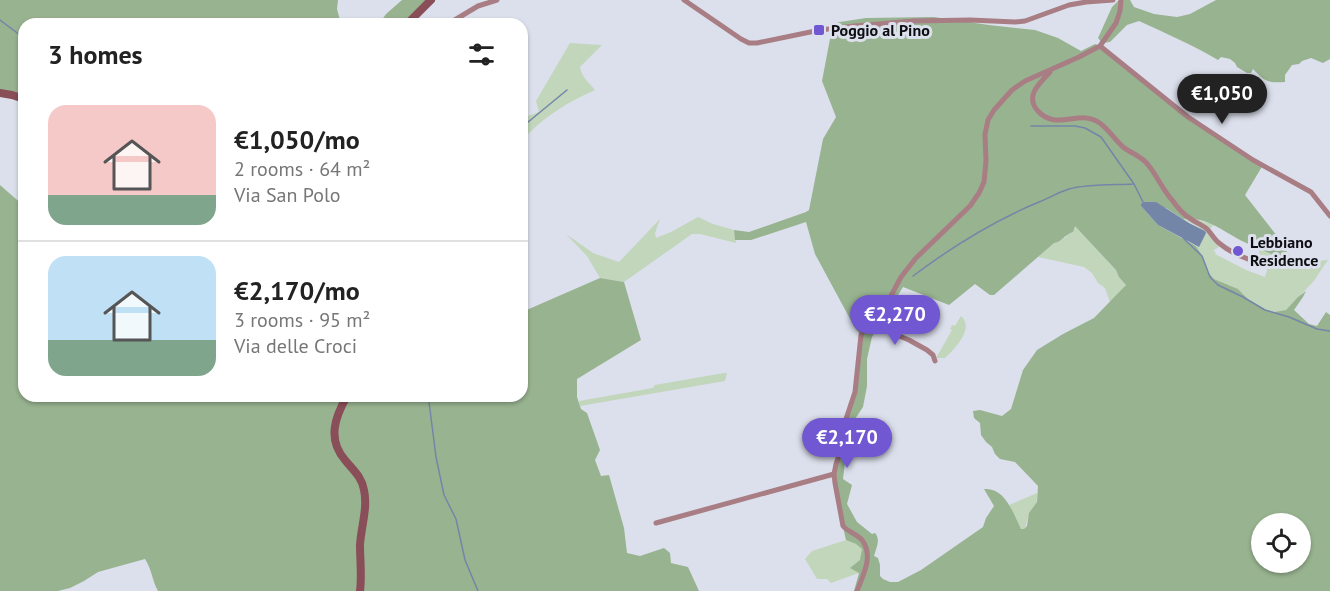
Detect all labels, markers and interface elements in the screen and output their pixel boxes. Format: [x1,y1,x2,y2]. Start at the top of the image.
place label: Poggio al Pino [831,20,930,40]
marker: Poggio al Pino [812,23,826,37]
text: 3 homes [48,38,143,71]
icon: filters [465,38,498,71]
pin: €1,050 [1173,74,1271,125]
text: €1,050 [1191,80,1253,106]
text: €1,050/mo [234,123,360,156]
icon: home [96,129,168,201]
text: 2 rooms · 64 m² [234,156,370,182]
text: Via San Polo [234,182,341,208]
place label: Lebbiano Residence [1250,232,1318,270]
marker: Lebbiano Residence [1231,244,1245,258]
text: €2,170/mo [234,274,360,307]
icon: home [96,280,168,352]
pin: €2,270 [846,295,944,346]
text: €2,270 [864,301,926,327]
text: 3 rooms · 95 m² [234,307,370,333]
text: Via delle Croci [234,333,357,359]
pin: €2,170 [798,418,896,469]
text: €2,170 [816,424,878,450]
map controls [1251,513,1311,573]
button: locate [1251,513,1311,573]

